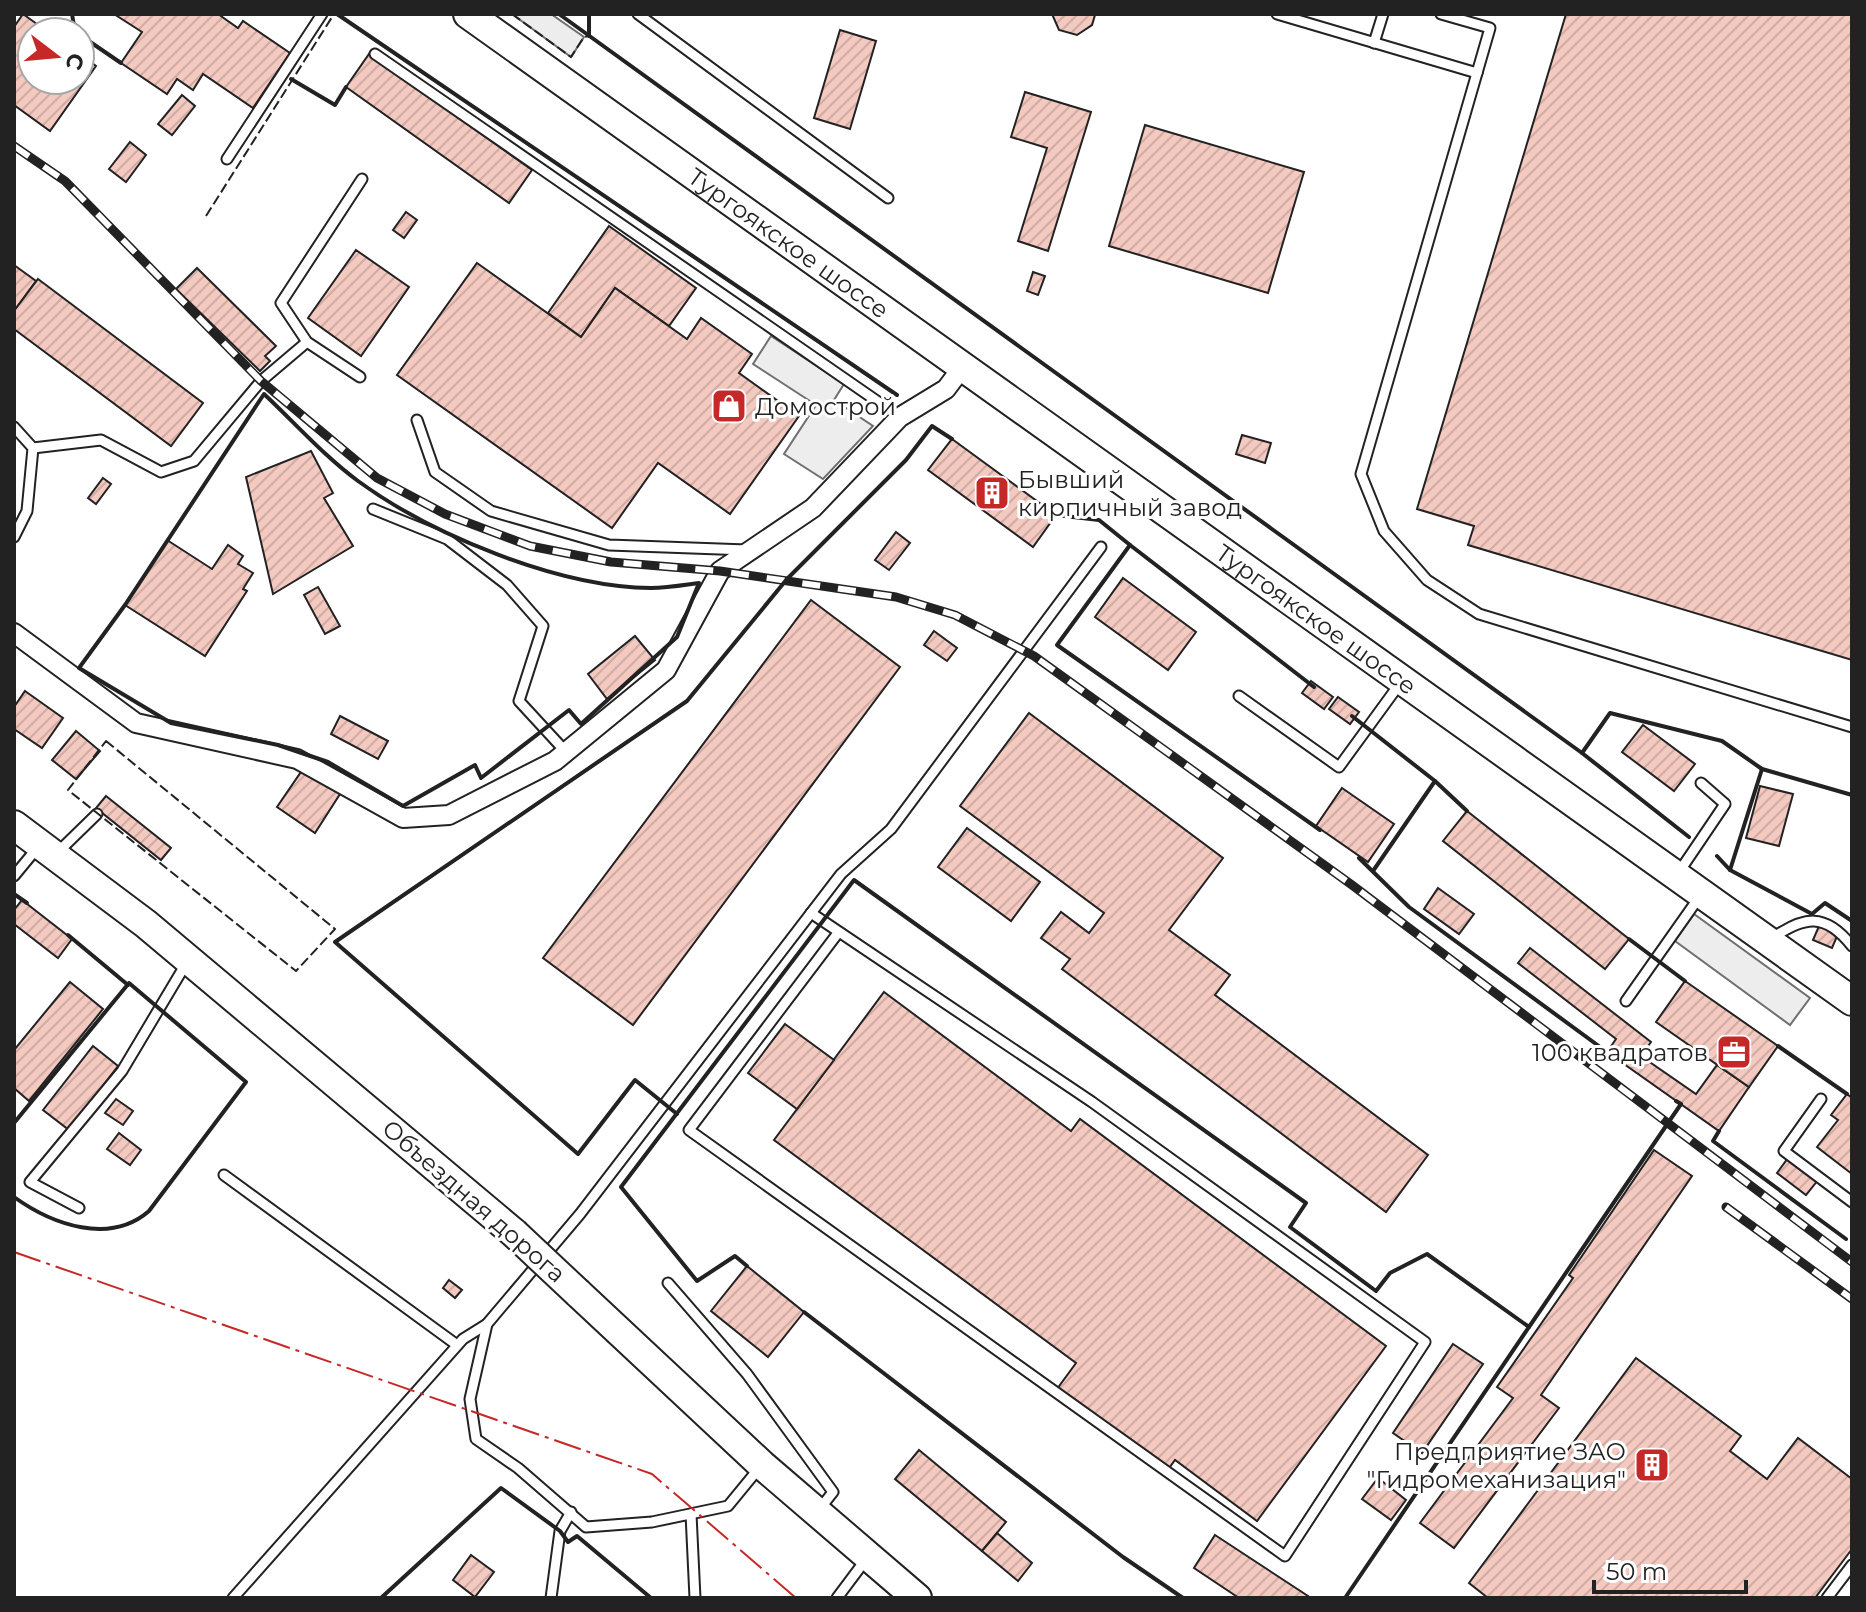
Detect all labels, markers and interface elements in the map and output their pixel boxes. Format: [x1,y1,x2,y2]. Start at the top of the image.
north arrow [16,16,96,96]
text: С [60,50,90,73]
street label: Тургоякское шоссе [683,161,895,324]
shop icon: Домострой [710,387,748,425]
place label: Домострой [755,392,896,421]
place label: Бывший кирпичный завод [1018,465,1242,522]
building icon: Бывший кирпичный завод [973,474,1011,512]
street label: Тургоякское шоссе [1210,538,1422,700]
office icon: 100 квадратов [1715,1033,1753,1071]
place label: 100 квадратов [1532,1038,1708,1067]
street label: Объездная дорога [377,1114,571,1288]
place label: Предприятие ЗАО "Гидромеханизация" [1367,1437,1626,1494]
building icon: Предприятие ЗАО "Гидромеханизация" [1633,1446,1671,1484]
scale bar [1594,1544,1746,1594]
text: 50 m [1606,1557,1667,1586]

